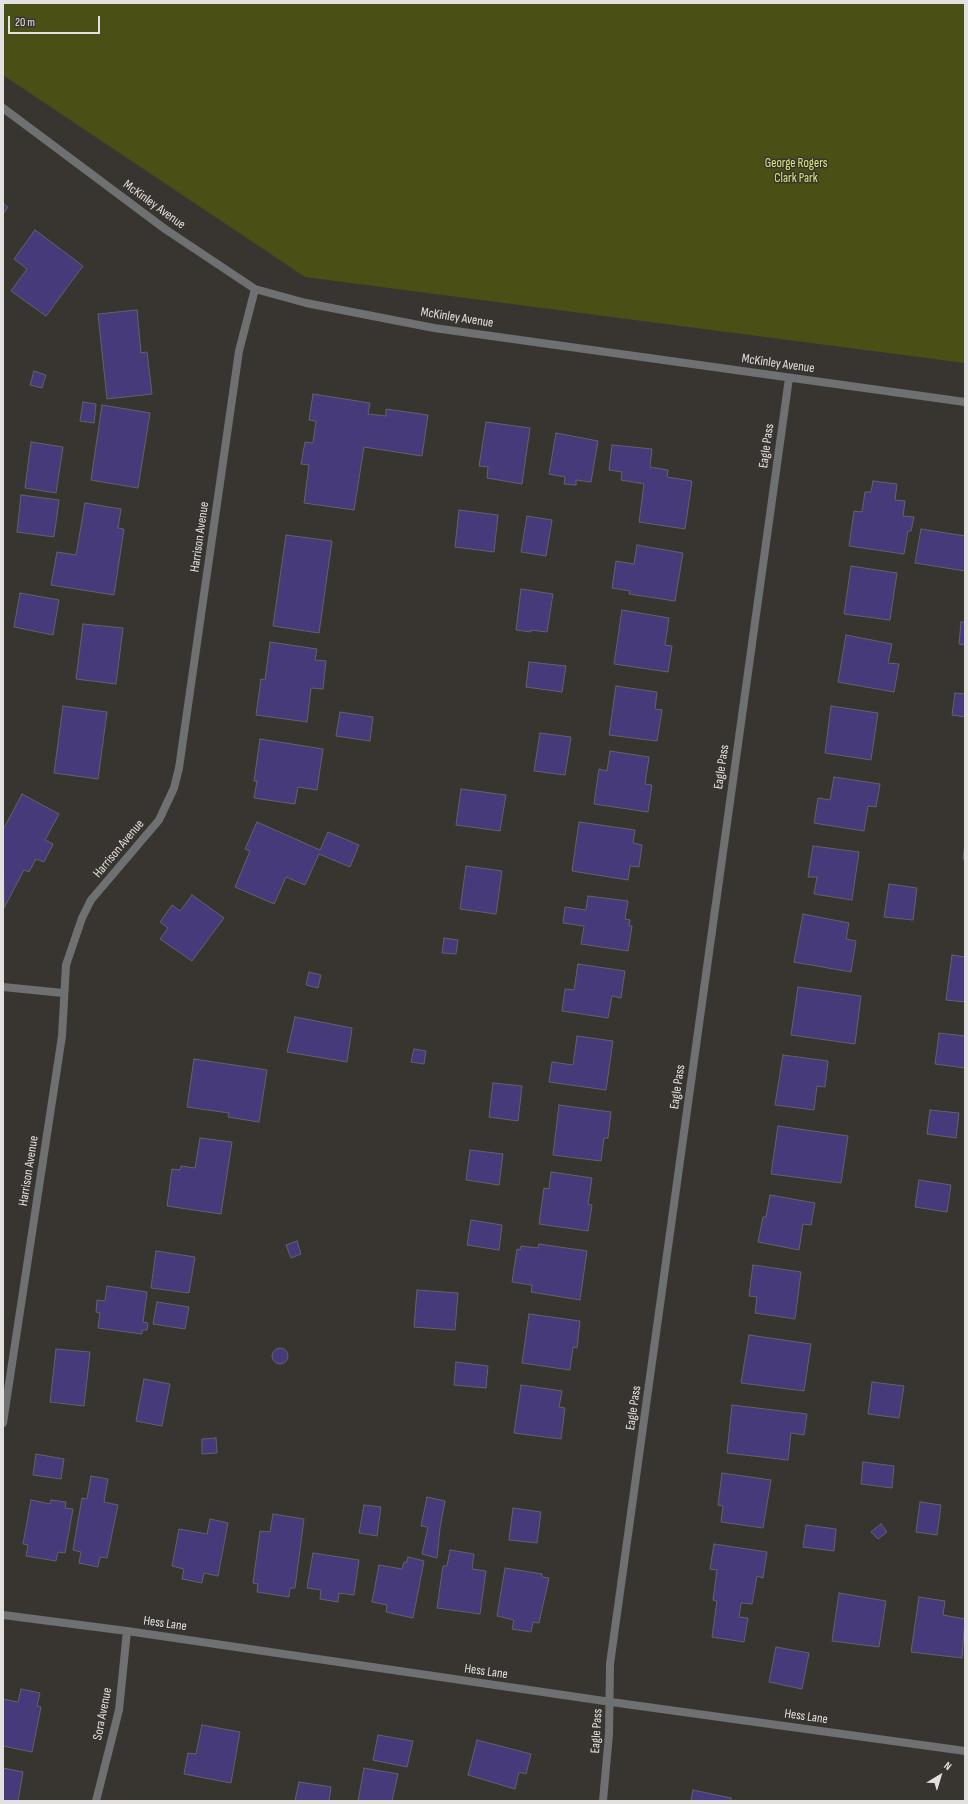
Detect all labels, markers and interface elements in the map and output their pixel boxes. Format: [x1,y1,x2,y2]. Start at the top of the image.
scale bar [10,8,102,34]
text: 20 m [15,15,35,30]
park label: George Rogers Clark Park [765,156,827,187]
street label: McKinley Avenue [120,177,188,233]
street label: McKinley Avenue [420,305,494,331]
street label: McKinley Avenue [741,351,815,377]
street label: Eagle Pass [756,423,778,469]
street label: Harrison Avenue [187,501,213,573]
street label: Eagle Pass [711,744,733,790]
street label: Harrison Avenue [90,817,148,881]
street label: Eagle Pass [667,1064,689,1110]
street label: Harrison Avenue [16,1135,42,1207]
street label: Eagle Pass [623,1385,645,1431]
street label: Hess Lane [142,1613,188,1635]
street label: Hess Lane [463,1661,509,1683]
street label: Sora Avenue [90,1686,116,1742]
street label: Hess Lane [783,1706,829,1728]
street label: Eagle Pass [588,1708,606,1754]
north arrow [920,1756,960,1796]
text: N [941,1759,954,1773]

